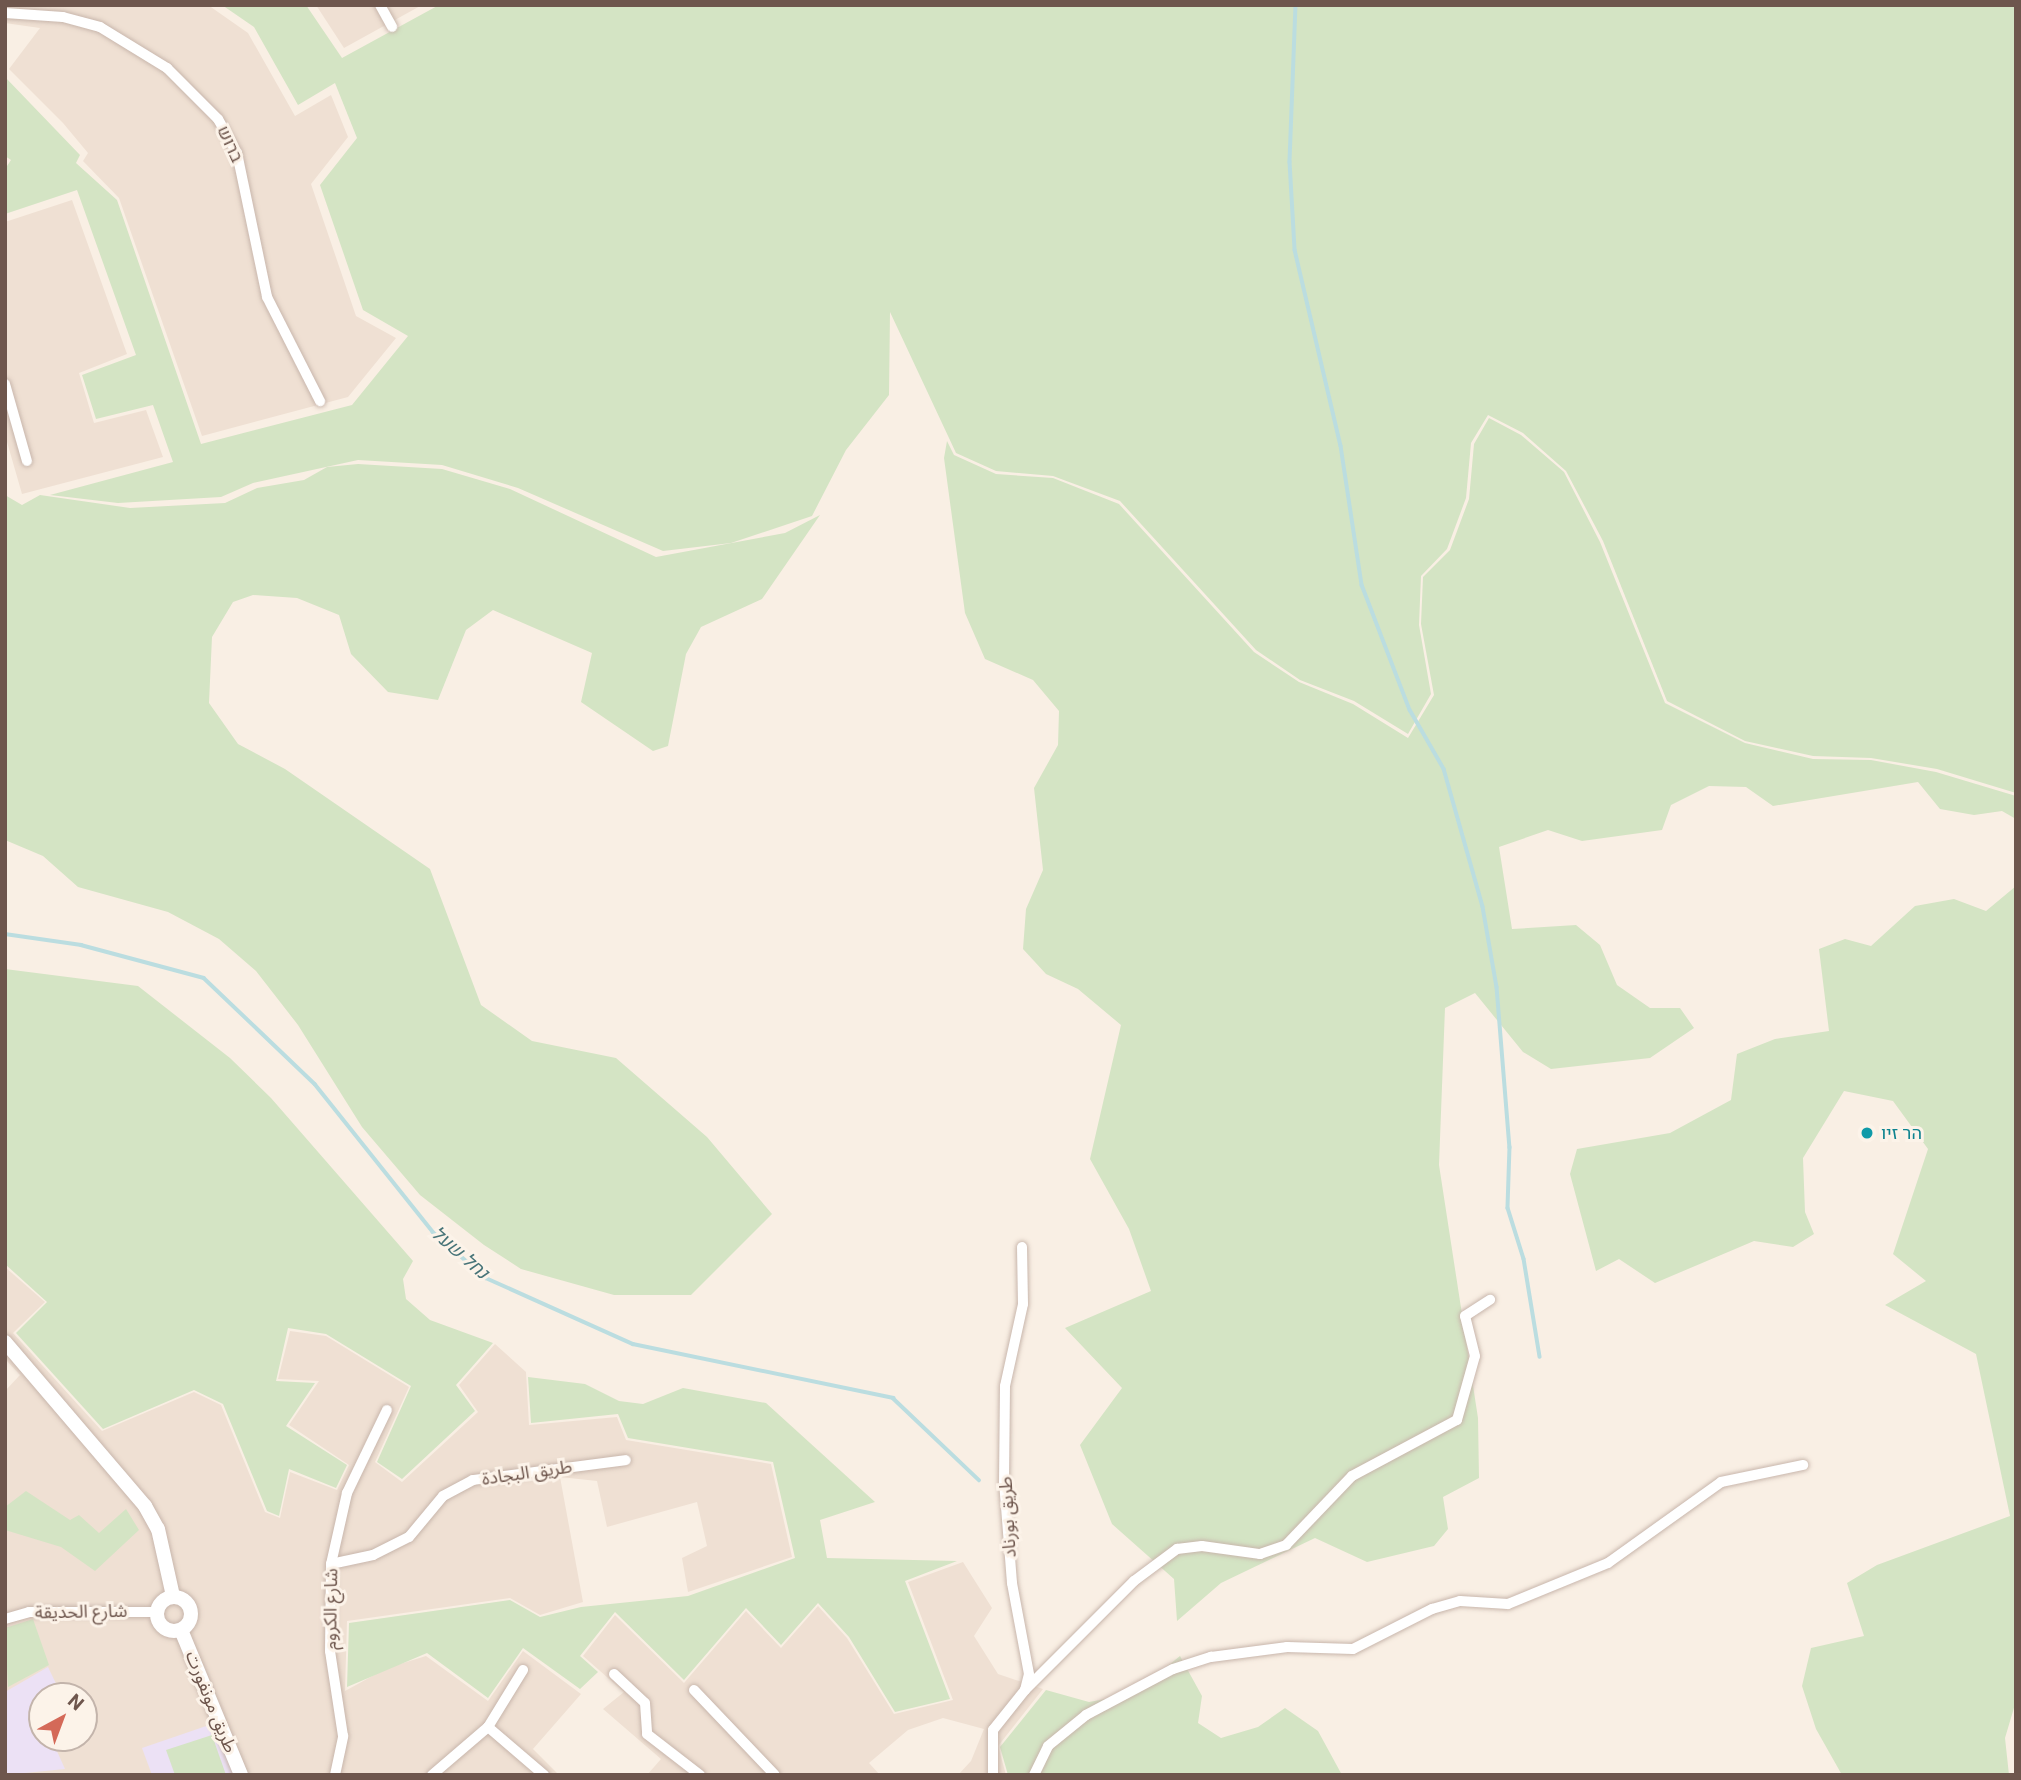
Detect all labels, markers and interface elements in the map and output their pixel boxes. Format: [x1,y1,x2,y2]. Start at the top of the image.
street label: ברוש [212,122,248,166]
place label: הר זיו [1881,1122,1922,1144]
marker: הר זיו [1859,1125,1875,1141]
water label: נחל שעל [427,1222,493,1284]
street label: طريق البجادة [480,1456,574,1490]
street label: طريق بورناد [995,1476,1021,1558]
street label: شارع الكروم [319,1568,343,1650]
street label: شارع الحديقة [35,1600,127,1624]
street label: طريق مونفورت [181,1648,241,1756]
north arrow [28,1682,98,1752]
text: N [63,1689,88,1715]

